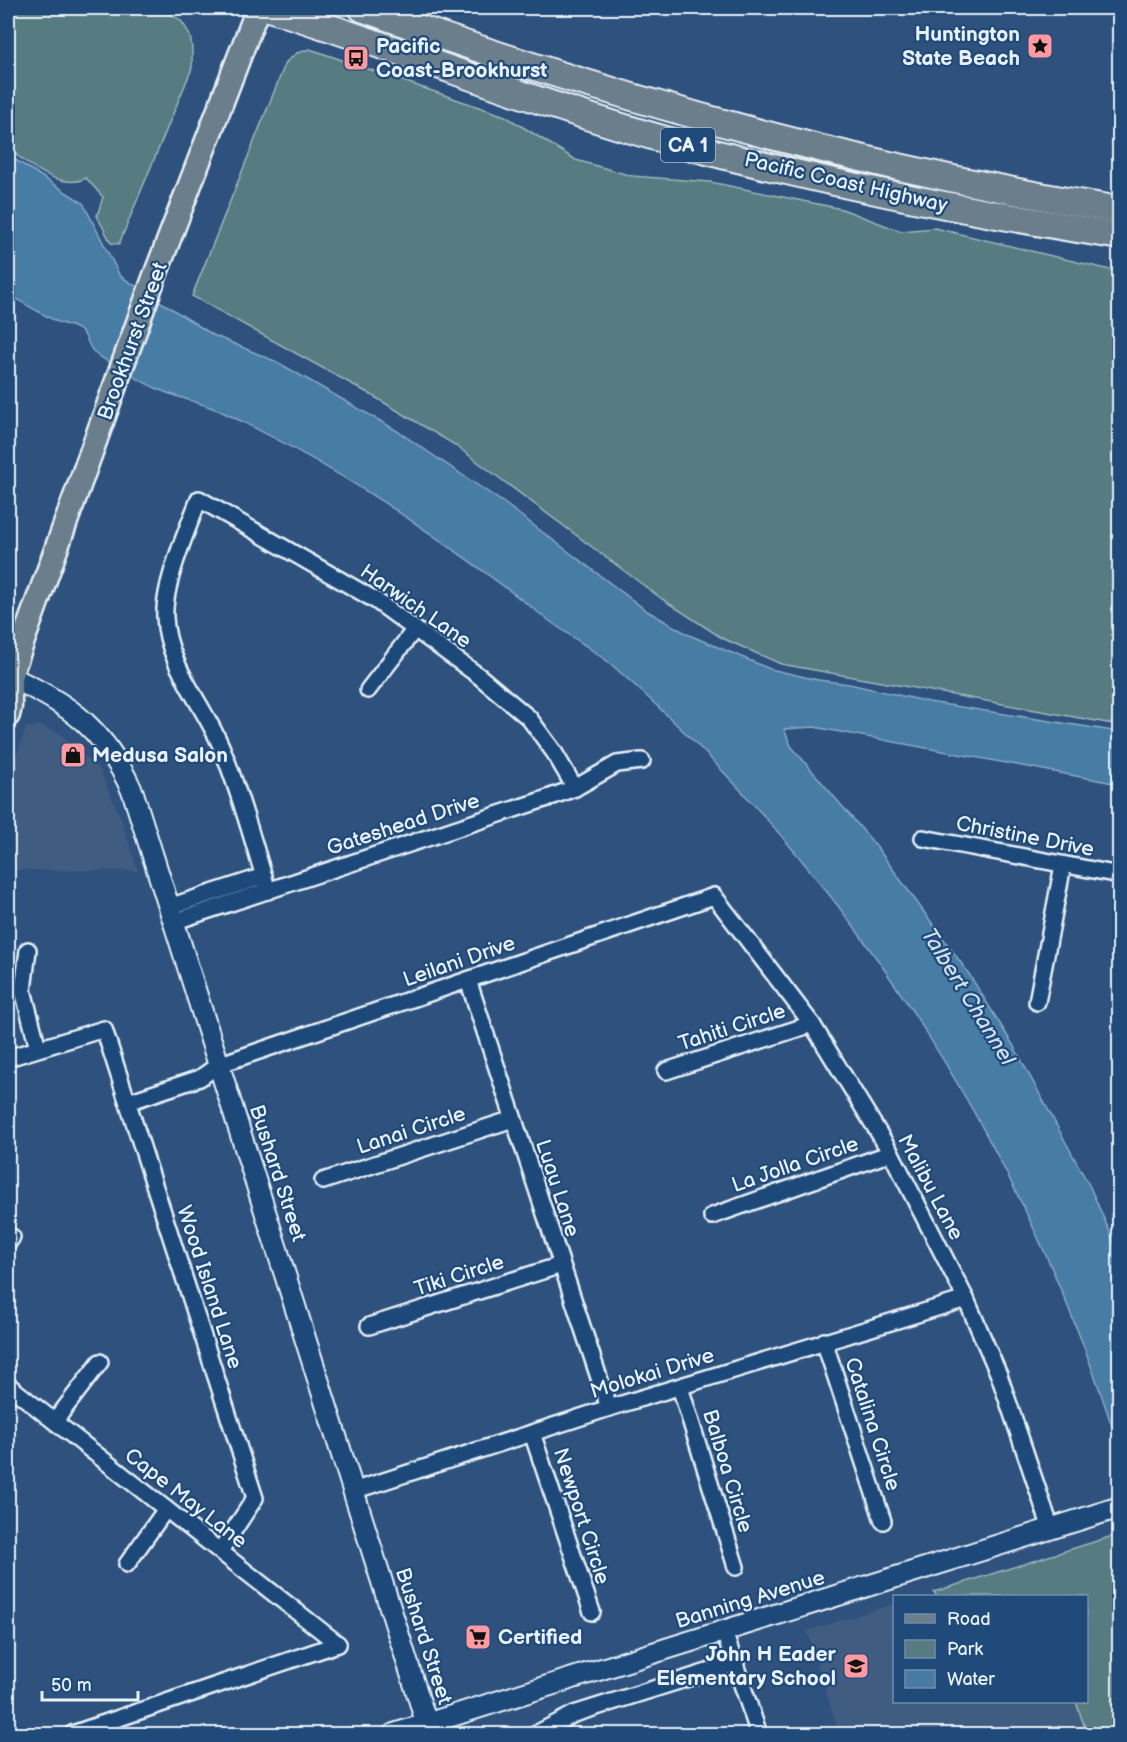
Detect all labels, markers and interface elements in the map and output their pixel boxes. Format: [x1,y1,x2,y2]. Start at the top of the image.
place label: Huntington State Beach [902,22,1020,71]
place icon: Huntington State Beach [1025,31,1055,61]
place label: Pacific Coast-Brookhurst [376,34,547,83]
bus stop icon: Pacific Coast-Brookhurst [341,43,371,73]
road number: CA 1 [661,128,715,162]
street label: Pacific Coast Highway [742,147,950,218]
street label: Brookhurst Street [92,258,173,424]
street label: Harwich Lane [355,559,476,654]
shop icon: Medusa Salon [58,740,88,770]
place label: Medusa Salon [92,743,228,768]
street label: Gateshead Drive [324,788,483,861]
street label: Christine Drive [954,811,1096,862]
water label: Talbert Channel [915,923,1021,1071]
street label: Leilani Drive [400,931,519,992]
street label: Tahiti Circle [675,998,789,1057]
street label: Lanai Circle [354,1101,469,1160]
street label: Bushard Street [244,1102,312,1245]
street label: Malibu Lane [892,1130,969,1244]
street label: La Jolla Circle [729,1131,862,1198]
street label: Luau Lane [530,1136,585,1240]
street label: Wood Island Lane [171,1202,248,1372]
street label: Tiki Circle [411,1249,507,1302]
street label: Molokai Drive [587,1343,717,1404]
street label: Catalina Circle [839,1354,906,1494]
street label: Balboa Circle [697,1407,758,1536]
street label: Cape May Lane [119,1443,252,1554]
street label: Newport Circle [548,1445,615,1587]
street label: Bushard Street [390,1565,458,1708]
street label: Banning Avenue [672,1565,828,1634]
legend [893,1595,1088,1703]
text: Road [947,1609,991,1630]
supermarket icon: Certified [463,1622,493,1652]
place label: Certified [498,1625,582,1650]
text: Park [947,1639,983,1660]
place label: John H Eader Elementary School [656,1642,837,1691]
school or university icon: John H Eader Elementary School [841,1651,871,1681]
scale bar [42,1664,138,1702]
text: Water [947,1669,995,1690]
text: 50 m [51,1675,92,1696]

